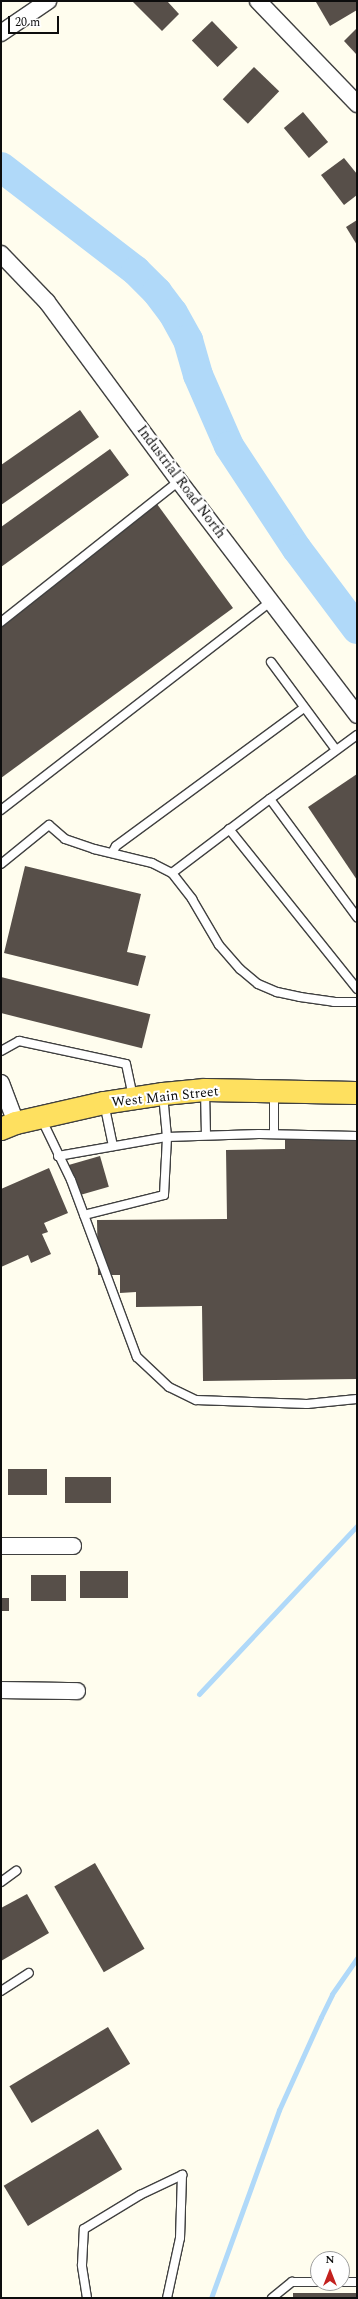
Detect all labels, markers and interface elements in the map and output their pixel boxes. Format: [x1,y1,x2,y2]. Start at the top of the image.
scale bar [10,8,61,34]
text: 20 m [15,13,40,32]
street label: Industrial Road North [133,422,229,542]
street label: West Main Street [111,1083,219,1111]
north arrow [310,2251,350,2291]
text: N [326,2251,334,2268]

